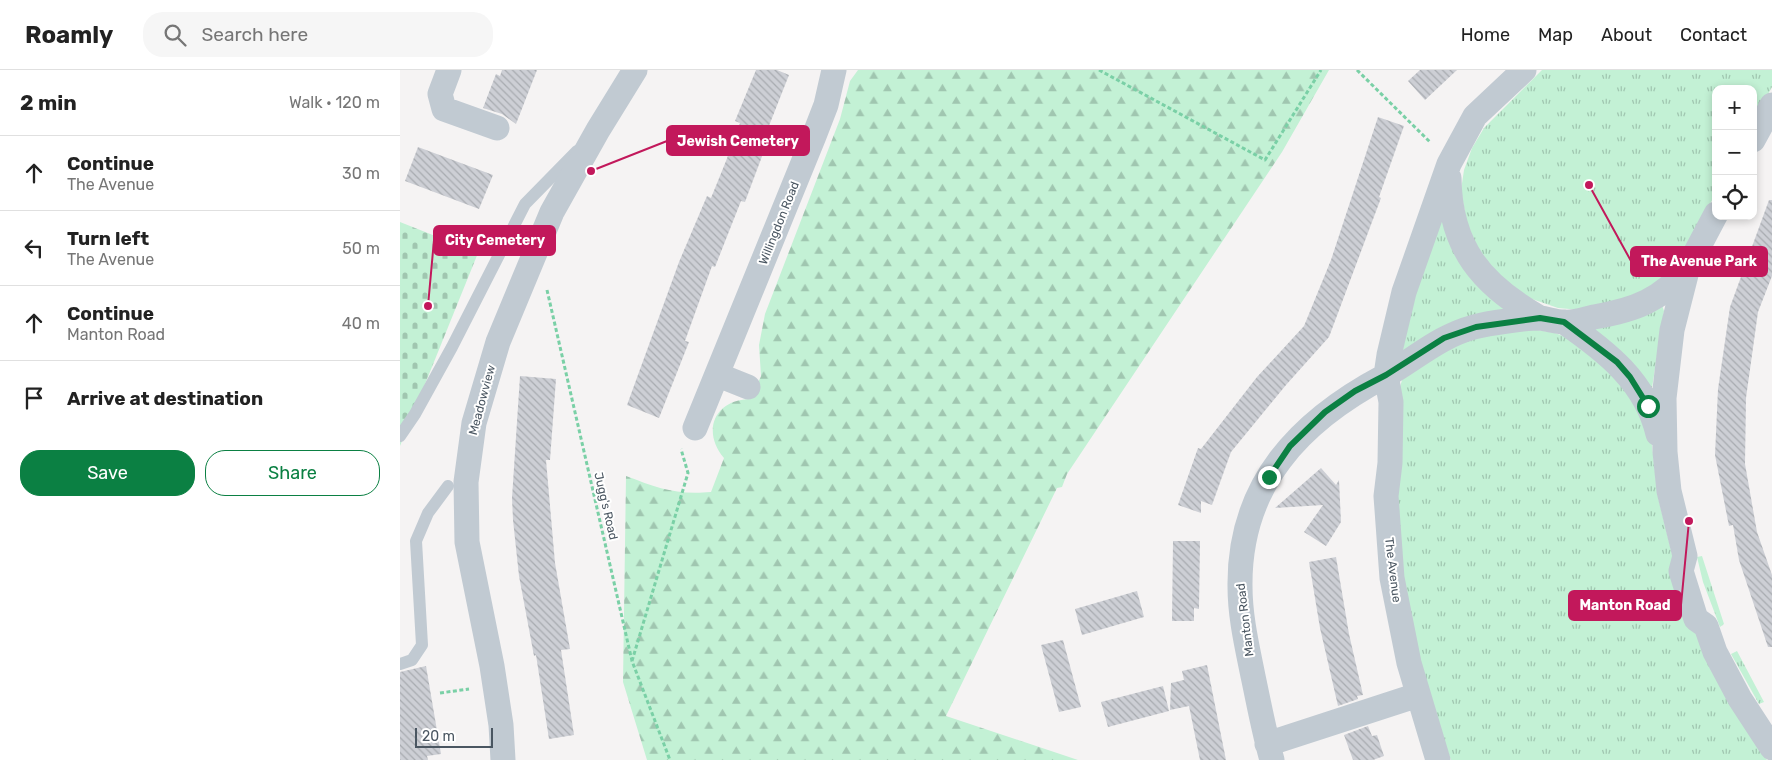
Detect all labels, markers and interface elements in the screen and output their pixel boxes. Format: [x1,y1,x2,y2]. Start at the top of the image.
search box [143,12,493,57]
text: Roamly [25,21,113,49]
icon: search [161,21,189,49]
text: Search here [201,23,308,46]
text: Home [1461,24,1510,46]
text: Map [1538,24,1573,46]
text: About [1601,24,1652,46]
text: Contact [1680,24,1747,46]
map controls [1712,85,1757,220]
button: + [1712,85,1757,130]
text: 2 min [20,90,77,115]
text: Walk · 120 m [289,93,380,112]
callout: Jewish Cemetery [667,126,809,155]
button: − [1712,130,1757,175]
text: Jewish Cemetery [677,133,800,150]
text: Continue [67,152,154,175]
icon: ahead [20,159,48,187]
text: 30 m [342,164,380,183]
text: The Avenue [67,175,154,194]
button: locate [1712,175,1757,220]
street label: Willingdon Road [756,179,802,267]
callout: City Cemetery [434,226,555,255]
text: Turn left [67,227,149,250]
text: City Cemetery [445,232,546,249]
icon: left [20,234,48,262]
text: 50 m [342,239,380,258]
callout: The Avenue Park [1631,247,1767,276]
text: The Avenue [67,250,154,269]
text: The Avenue Park [1641,253,1758,270]
text: Continue [67,302,154,325]
icon: ahead [20,309,48,337]
text: 40 m [342,314,380,333]
text: Manton Road [67,325,165,344]
street label: Meadowview [466,363,498,437]
icon: arrive [20,384,48,412]
text: Arrive at destination [67,387,263,410]
route start [1637,395,1660,418]
button: Save [20,450,195,496]
button: Share [205,450,380,496]
route end [1258,466,1281,489]
street label: Jugg's Road [591,471,621,541]
street label: The Avenue [1382,537,1404,604]
street label: Manton Road [1234,583,1256,657]
callout: Manton Road [1569,591,1681,620]
text: Manton Road [1579,597,1671,614]
scale bar [415,725,492,748]
text: 20 m [422,728,455,745]

